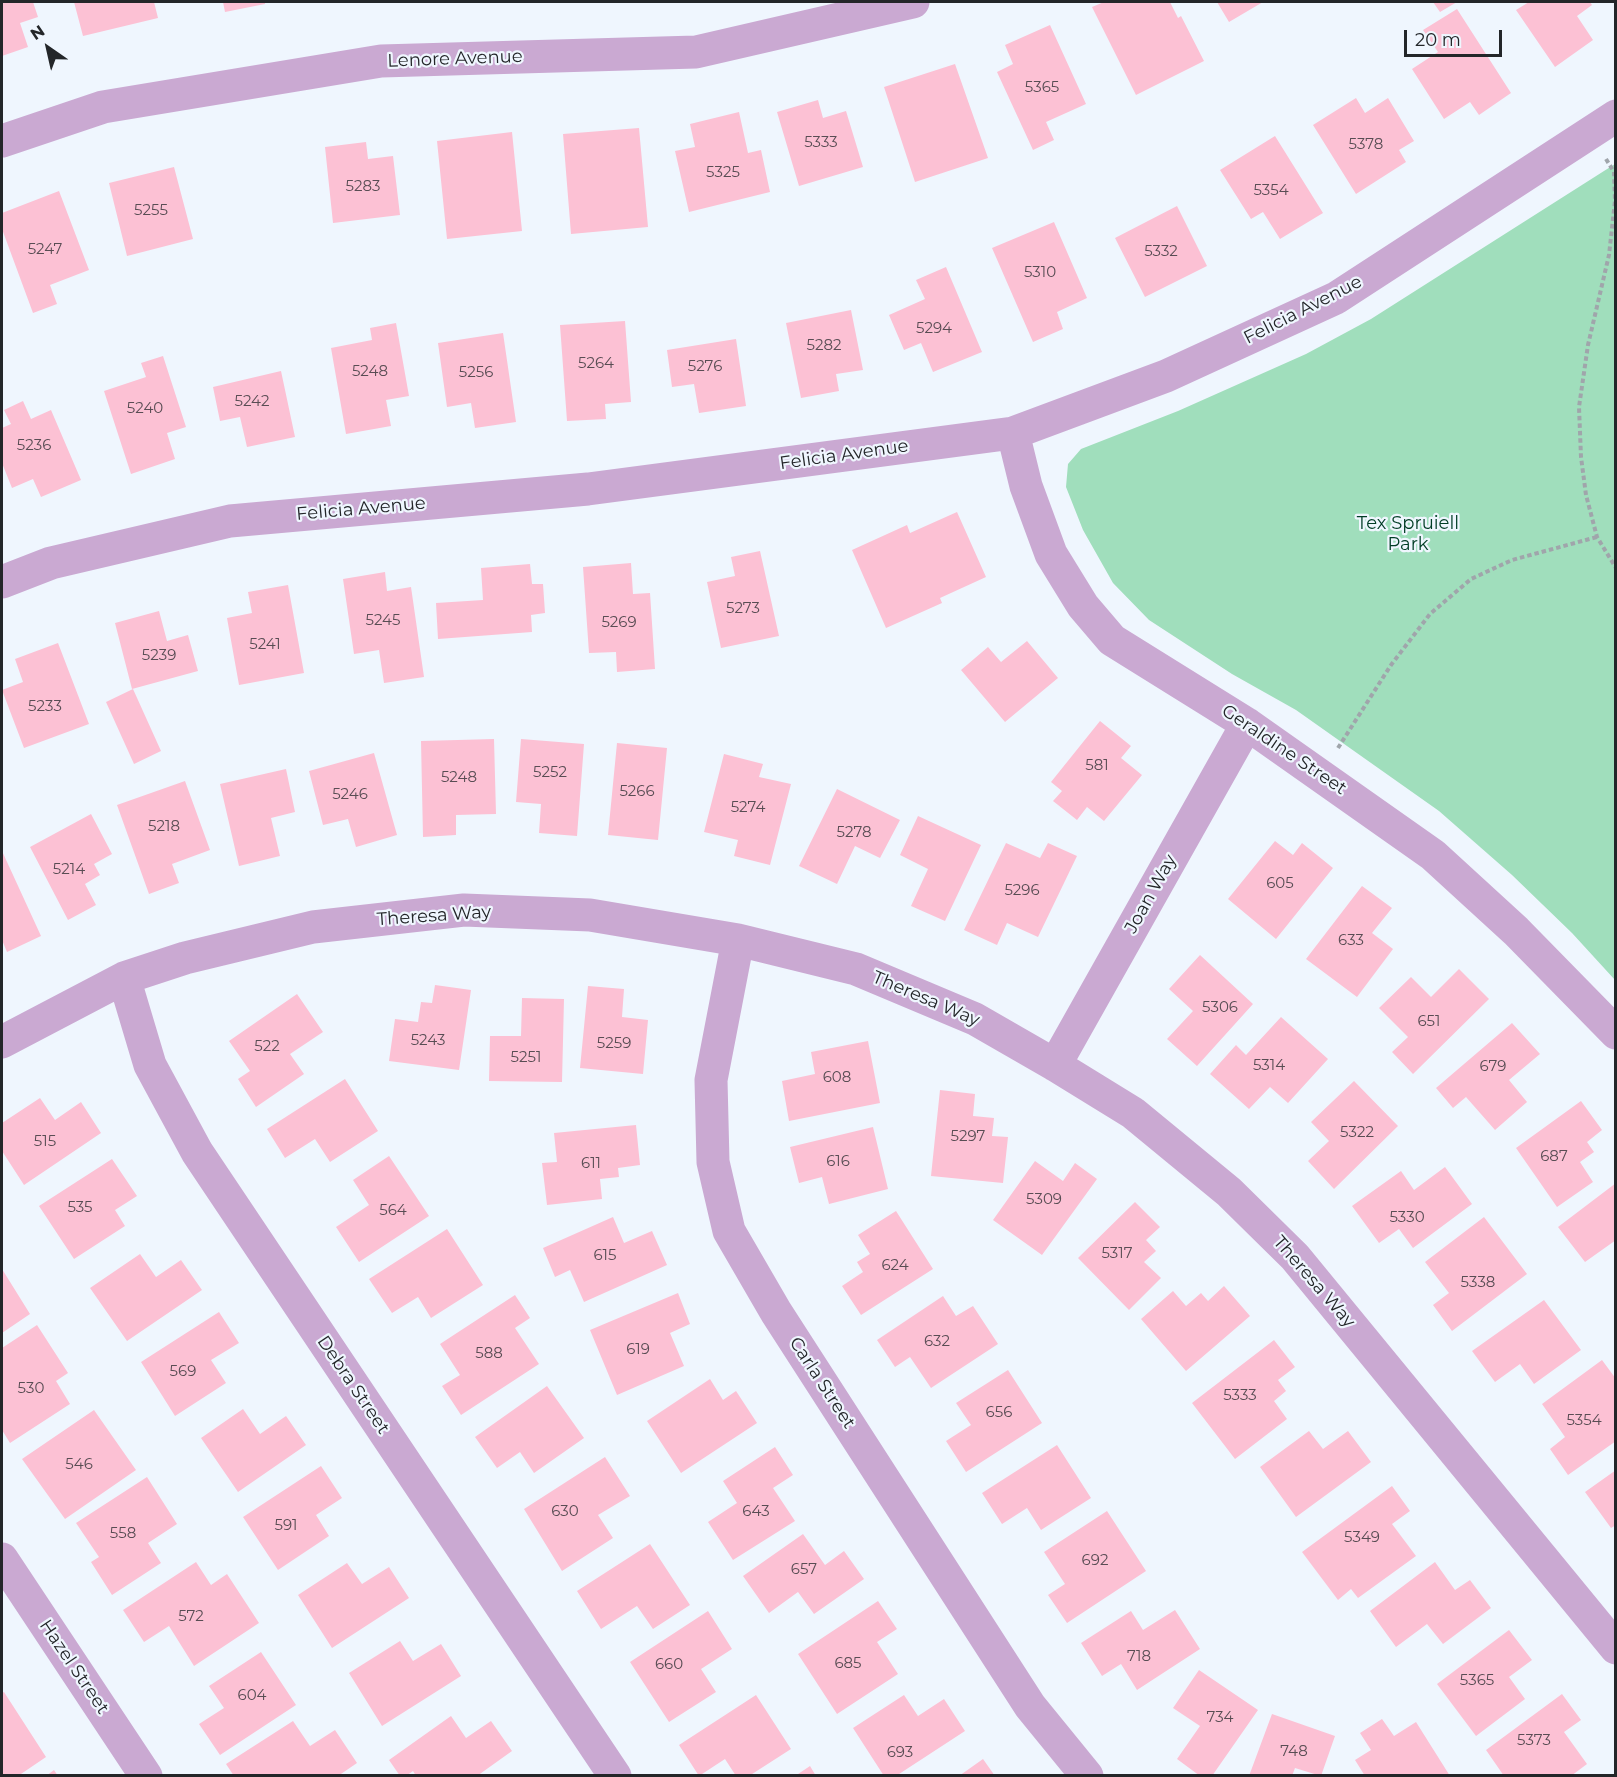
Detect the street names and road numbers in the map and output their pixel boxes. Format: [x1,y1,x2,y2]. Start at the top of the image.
street label: Lenore Avenue [387,46,523,72]
street label: Felicia Avenue [1240,271,1366,349]
street label: Felicia Avenue [778,435,910,475]
street label: Felicia Avenue [295,493,427,525]
street label: Geraldine Street [1217,700,1351,800]
street label: Joan Way [1121,851,1181,937]
street label: Theresa Way [376,901,492,931]
street label: Theresa Way [869,967,983,1031]
street label: Theresa Way [1268,1232,1360,1332]
street label: Debra Street [312,1332,394,1438]
street label: Carla Street [784,1333,860,1433]
street label: Hazel Street [35,1616,113,1718]

